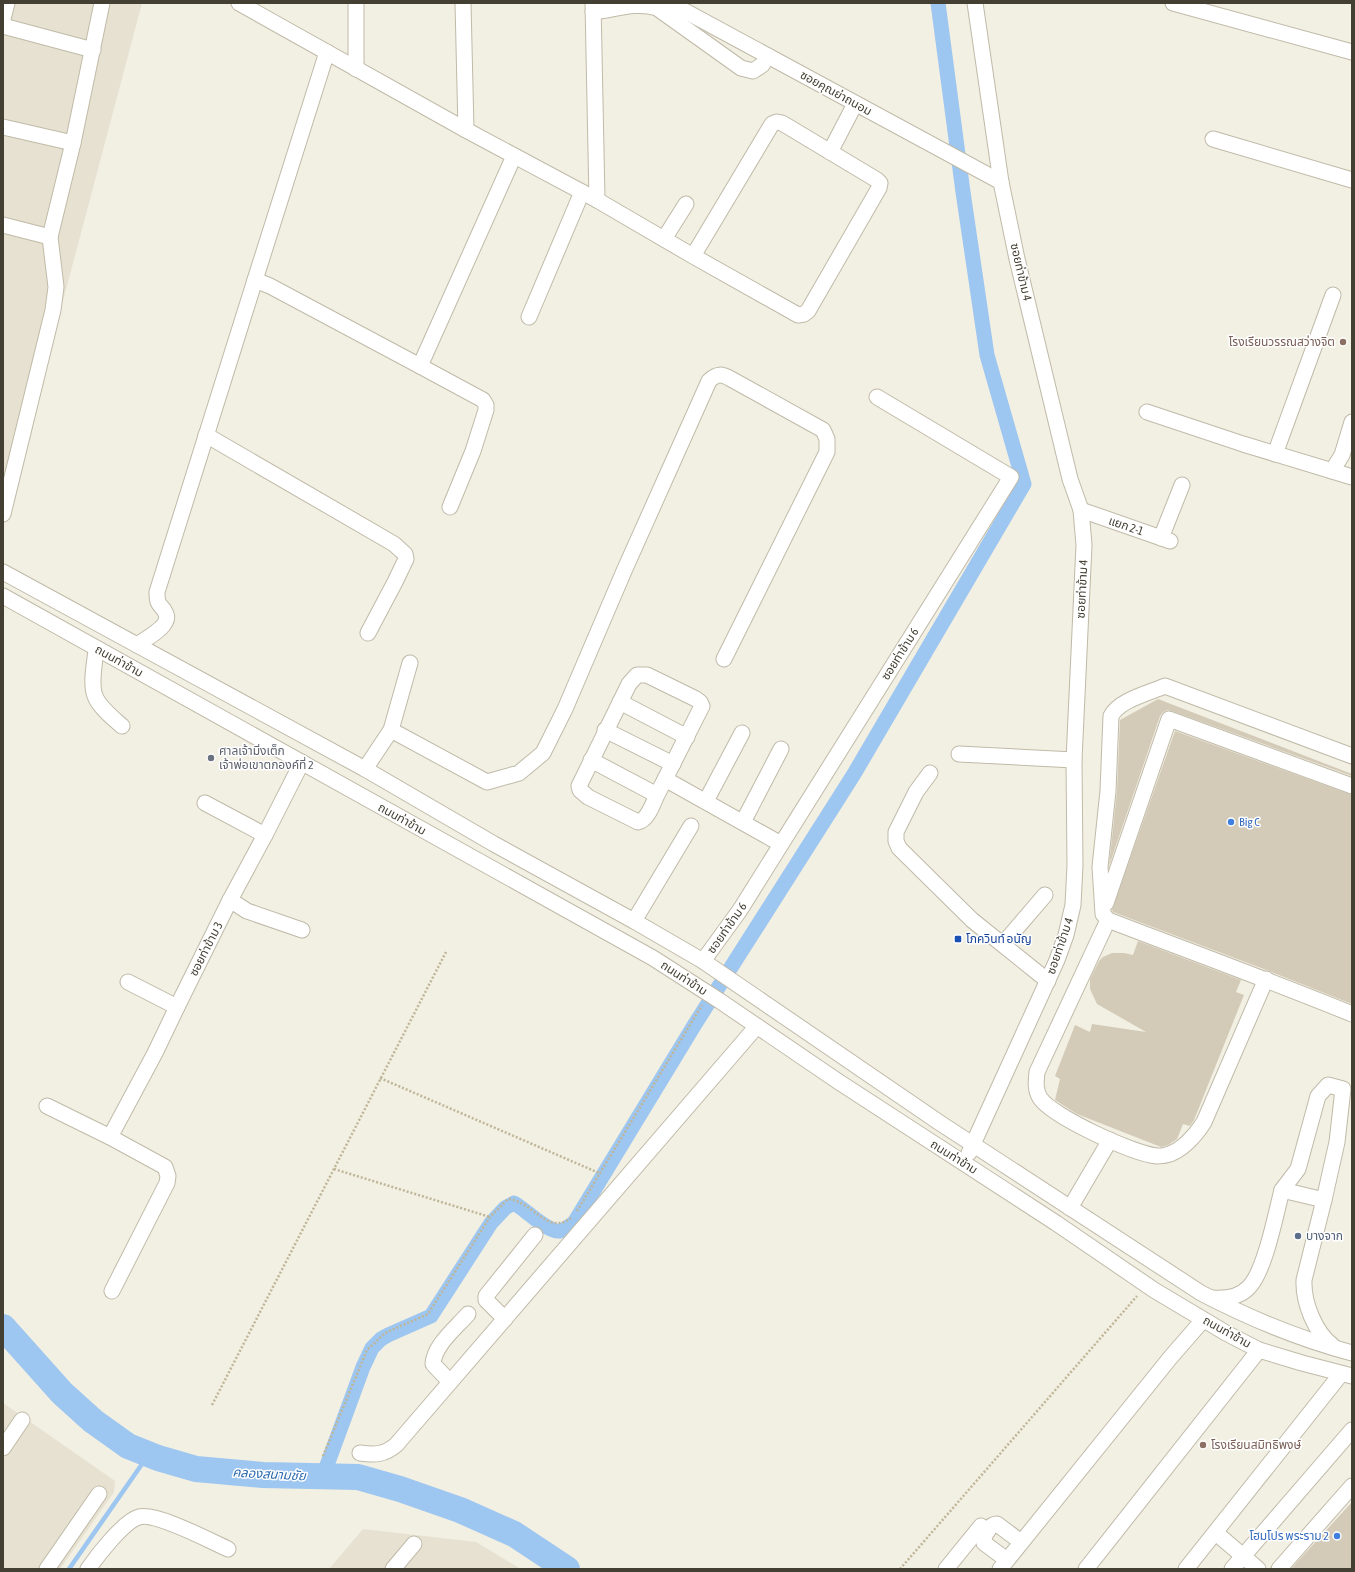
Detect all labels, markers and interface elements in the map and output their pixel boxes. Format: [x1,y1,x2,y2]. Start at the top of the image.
street label: ซอยคุณย่าถนอม [798,68,874,118]
street label: ซอยท่าข้าม 4 [1008,242,1035,303]
place label: โรงเรียนวรรณสว่างจิต [1229,335,1335,349]
marker: โรงเรียนวรรณสว่างจิต [1338,337,1348,347]
street label: แยก 2-1 [1107,514,1146,539]
street label: ซอยท่าข้าม 4 [1073,559,1091,619]
street label: ซอยท่าข้าม 6 [878,625,922,683]
street label: ถนนท่าข้าม [92,642,146,680]
place label: ศาลเจ้ามิ่งเต็ก เจ้าพ่อเขาตกองค์ที่ 2 [219,743,314,772]
marker: ศาลเจ้ามิ่งเต็ก เจ้าพ่อเขาตกองค์ที่ 2 [206,753,216,763]
street label: ถนนท่าข้าม [375,800,429,838]
place label: Big C [1239,815,1260,829]
marker: Big C [1226,817,1236,827]
street label: ซอยท่าข้าม 6 [704,900,750,956]
street label: ซอยท่าข้าม 4 [1044,916,1076,976]
street label: ซอยท่าข้าม 3 [186,920,226,978]
place label: โภควินท์ อนัญ [966,932,1032,946]
marker: โภควินท์ อนัญ [953,934,963,944]
street label: ถนนท่าข้าม [658,958,710,998]
street label: ถนนท่าข้าม [928,1137,980,1177]
place label: บางจาก [1306,1229,1343,1243]
marker: บางจาก [1293,1231,1303,1241]
street label: ถนนท่าข้าม [1200,1313,1254,1351]
place label: โรงเรียนสมิทธิพงษ์ [1211,1438,1301,1452]
marker: โรงเรียนสมิทธิพงษ์ [1198,1440,1208,1450]
water label: คลองสนามชัย [232,1465,307,1483]
place label: โฮมโปร พระราม 2 [1249,1529,1329,1543]
marker: โฮมโปร พระราม 2 [1332,1531,1342,1541]

